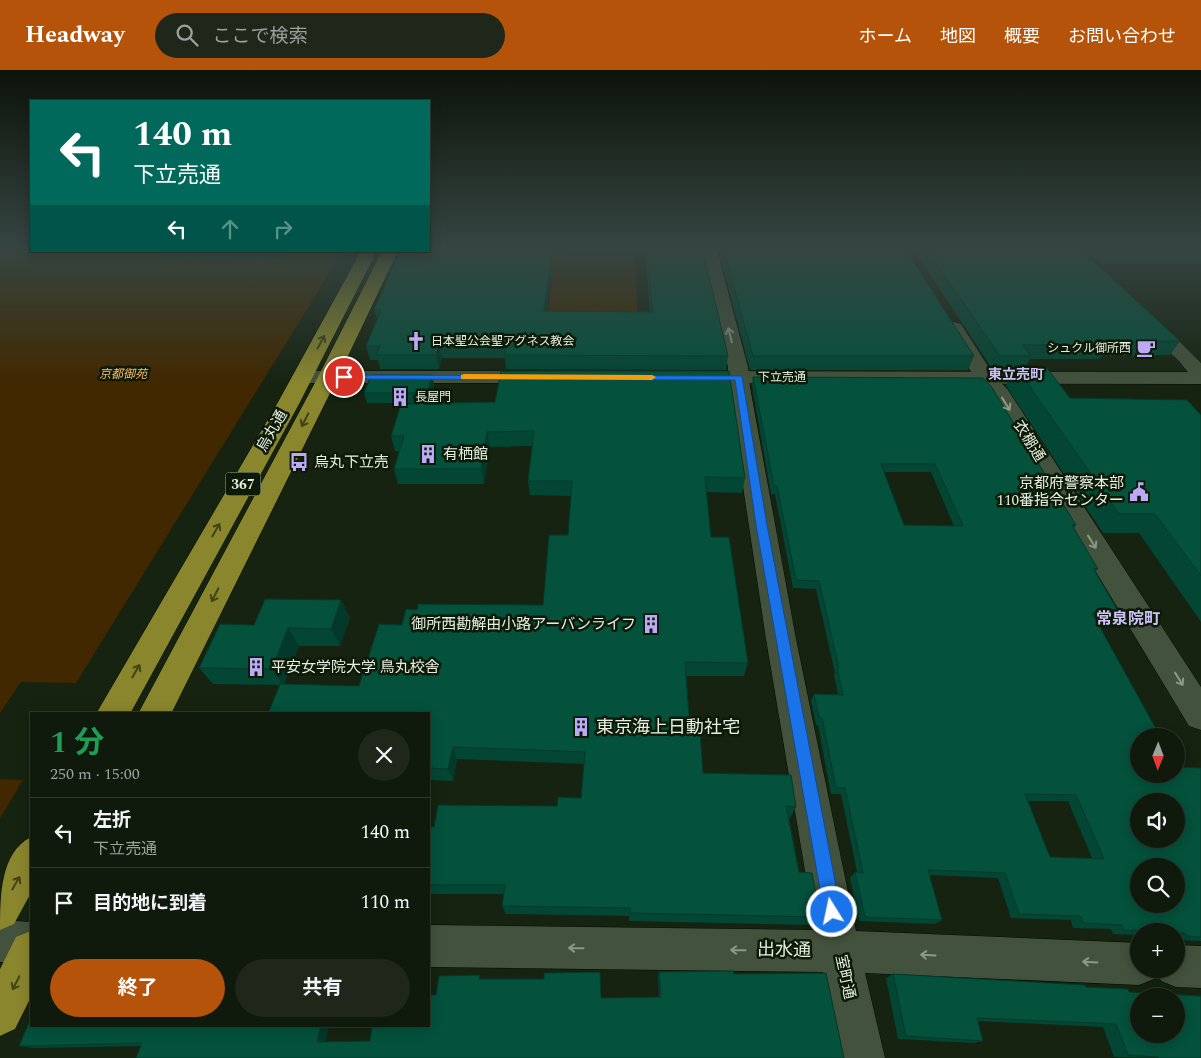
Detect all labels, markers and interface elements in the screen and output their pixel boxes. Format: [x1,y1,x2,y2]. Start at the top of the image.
search box [155,13,505,58]
text: Headway [25,17,125,53]
icon: search [173,21,201,49]
text: ここで検索 [213,22,308,51]
text: ホーム [859,23,912,50]
text: 地図 [940,23,976,50]
text: 概要 [1004,23,1040,50]
text: お問い合わせ [1068,23,1176,50]
text: 140 m [133,108,232,161]
icon: left [50,120,115,185]
text: 下立売通 [133,159,221,192]
icon: left [163,215,191,243]
icon: ahead [216,215,244,243]
icon: right [269,215,297,243]
one-way arrow [725,327,734,343]
church icon: 日本聖公会聖アグネス教会 [405,330,427,352]
place label: 日本聖公会聖アグネス教会 [431,332,574,351]
one-way arrow [316,335,326,350]
cafe icon: シュクル御所西 [1135,337,1157,359]
place label: シュクル御所西 [1047,339,1131,358]
pin [323,356,365,398]
icon: arrive [330,363,358,391]
district label: 東立売町 [988,364,1044,385]
park label: 京都御苑 [99,365,149,384]
street label: 下立売通 [758,368,806,387]
building icon: 長屋門 [389,386,411,408]
place label: 長屋門 [415,388,451,407]
one-way arrow [1000,397,1011,411]
street label: 烏丸通 [251,406,293,456]
one-way arrow [300,412,309,427]
street label: 衣棚通 [1007,416,1051,466]
building icon: 有栖館 [417,443,439,465]
place label: 有栖館 [443,443,488,466]
bus stop icon: 烏丸下立売 [288,451,310,473]
place label: 烏丸下立売 [314,451,389,474]
road number: 367 [226,472,260,496]
place label: 京都府警察本部 110番指令センター [996,472,1124,512]
public building icon: 京都府警察本部 110番指令センター [1128,481,1150,503]
one-way arrow [212,523,222,538]
one-way arrow [1087,534,1097,548]
one-way arrow [210,588,220,603]
district label: 常泉院町 [1096,607,1160,631]
place label: 御所西勘解由小路アーバンライフ [411,613,636,636]
building icon: 御所西勘解由小路アーバンライフ [640,613,662,635]
building icon: 平安女学院大学 鳥丸校舎 [245,656,267,678]
place label: 平安女学院大学 鳥丸校舎 [271,656,440,679]
one-way arrow [131,664,141,679]
one-way arrow [1174,672,1184,686]
place label: 東京海上日動社宅 [596,714,740,741]
building icon: 東京海上日動社宅 [570,716,592,738]
text: 1 分 [50,720,104,766]
north arrow [1130,728,1185,782]
map controls [1130,728,1185,1043]
button: close [358,729,410,781]
text: 250 m · 15:00 [50,762,140,786]
button: sound [1130,793,1185,848]
text: 左折 [93,806,131,835]
text: 140 m [360,818,410,847]
icon: left [50,819,78,847]
text: 下立売通 [93,837,157,861]
button: search [1130,858,1185,913]
one-way arrow [11,876,21,891]
position arrow [805,885,857,937]
text: 110 m [360,888,410,917]
icon: arrive [50,889,78,917]
text: 目的地に到着 [93,889,207,918]
button: + [1130,923,1185,978]
street label: 出水通 [757,936,811,964]
one-way arrow [568,943,584,953]
one-way arrow [730,945,746,955]
one-way arrow [920,950,936,959]
street label: 室町通 [829,953,861,1001]
one-way arrow [1082,958,1098,967]
button: 終了 [50,959,225,1017]
button: 共有 [235,959,410,1017]
one-way arrow [11,975,20,990]
button: − [1130,988,1185,1043]

